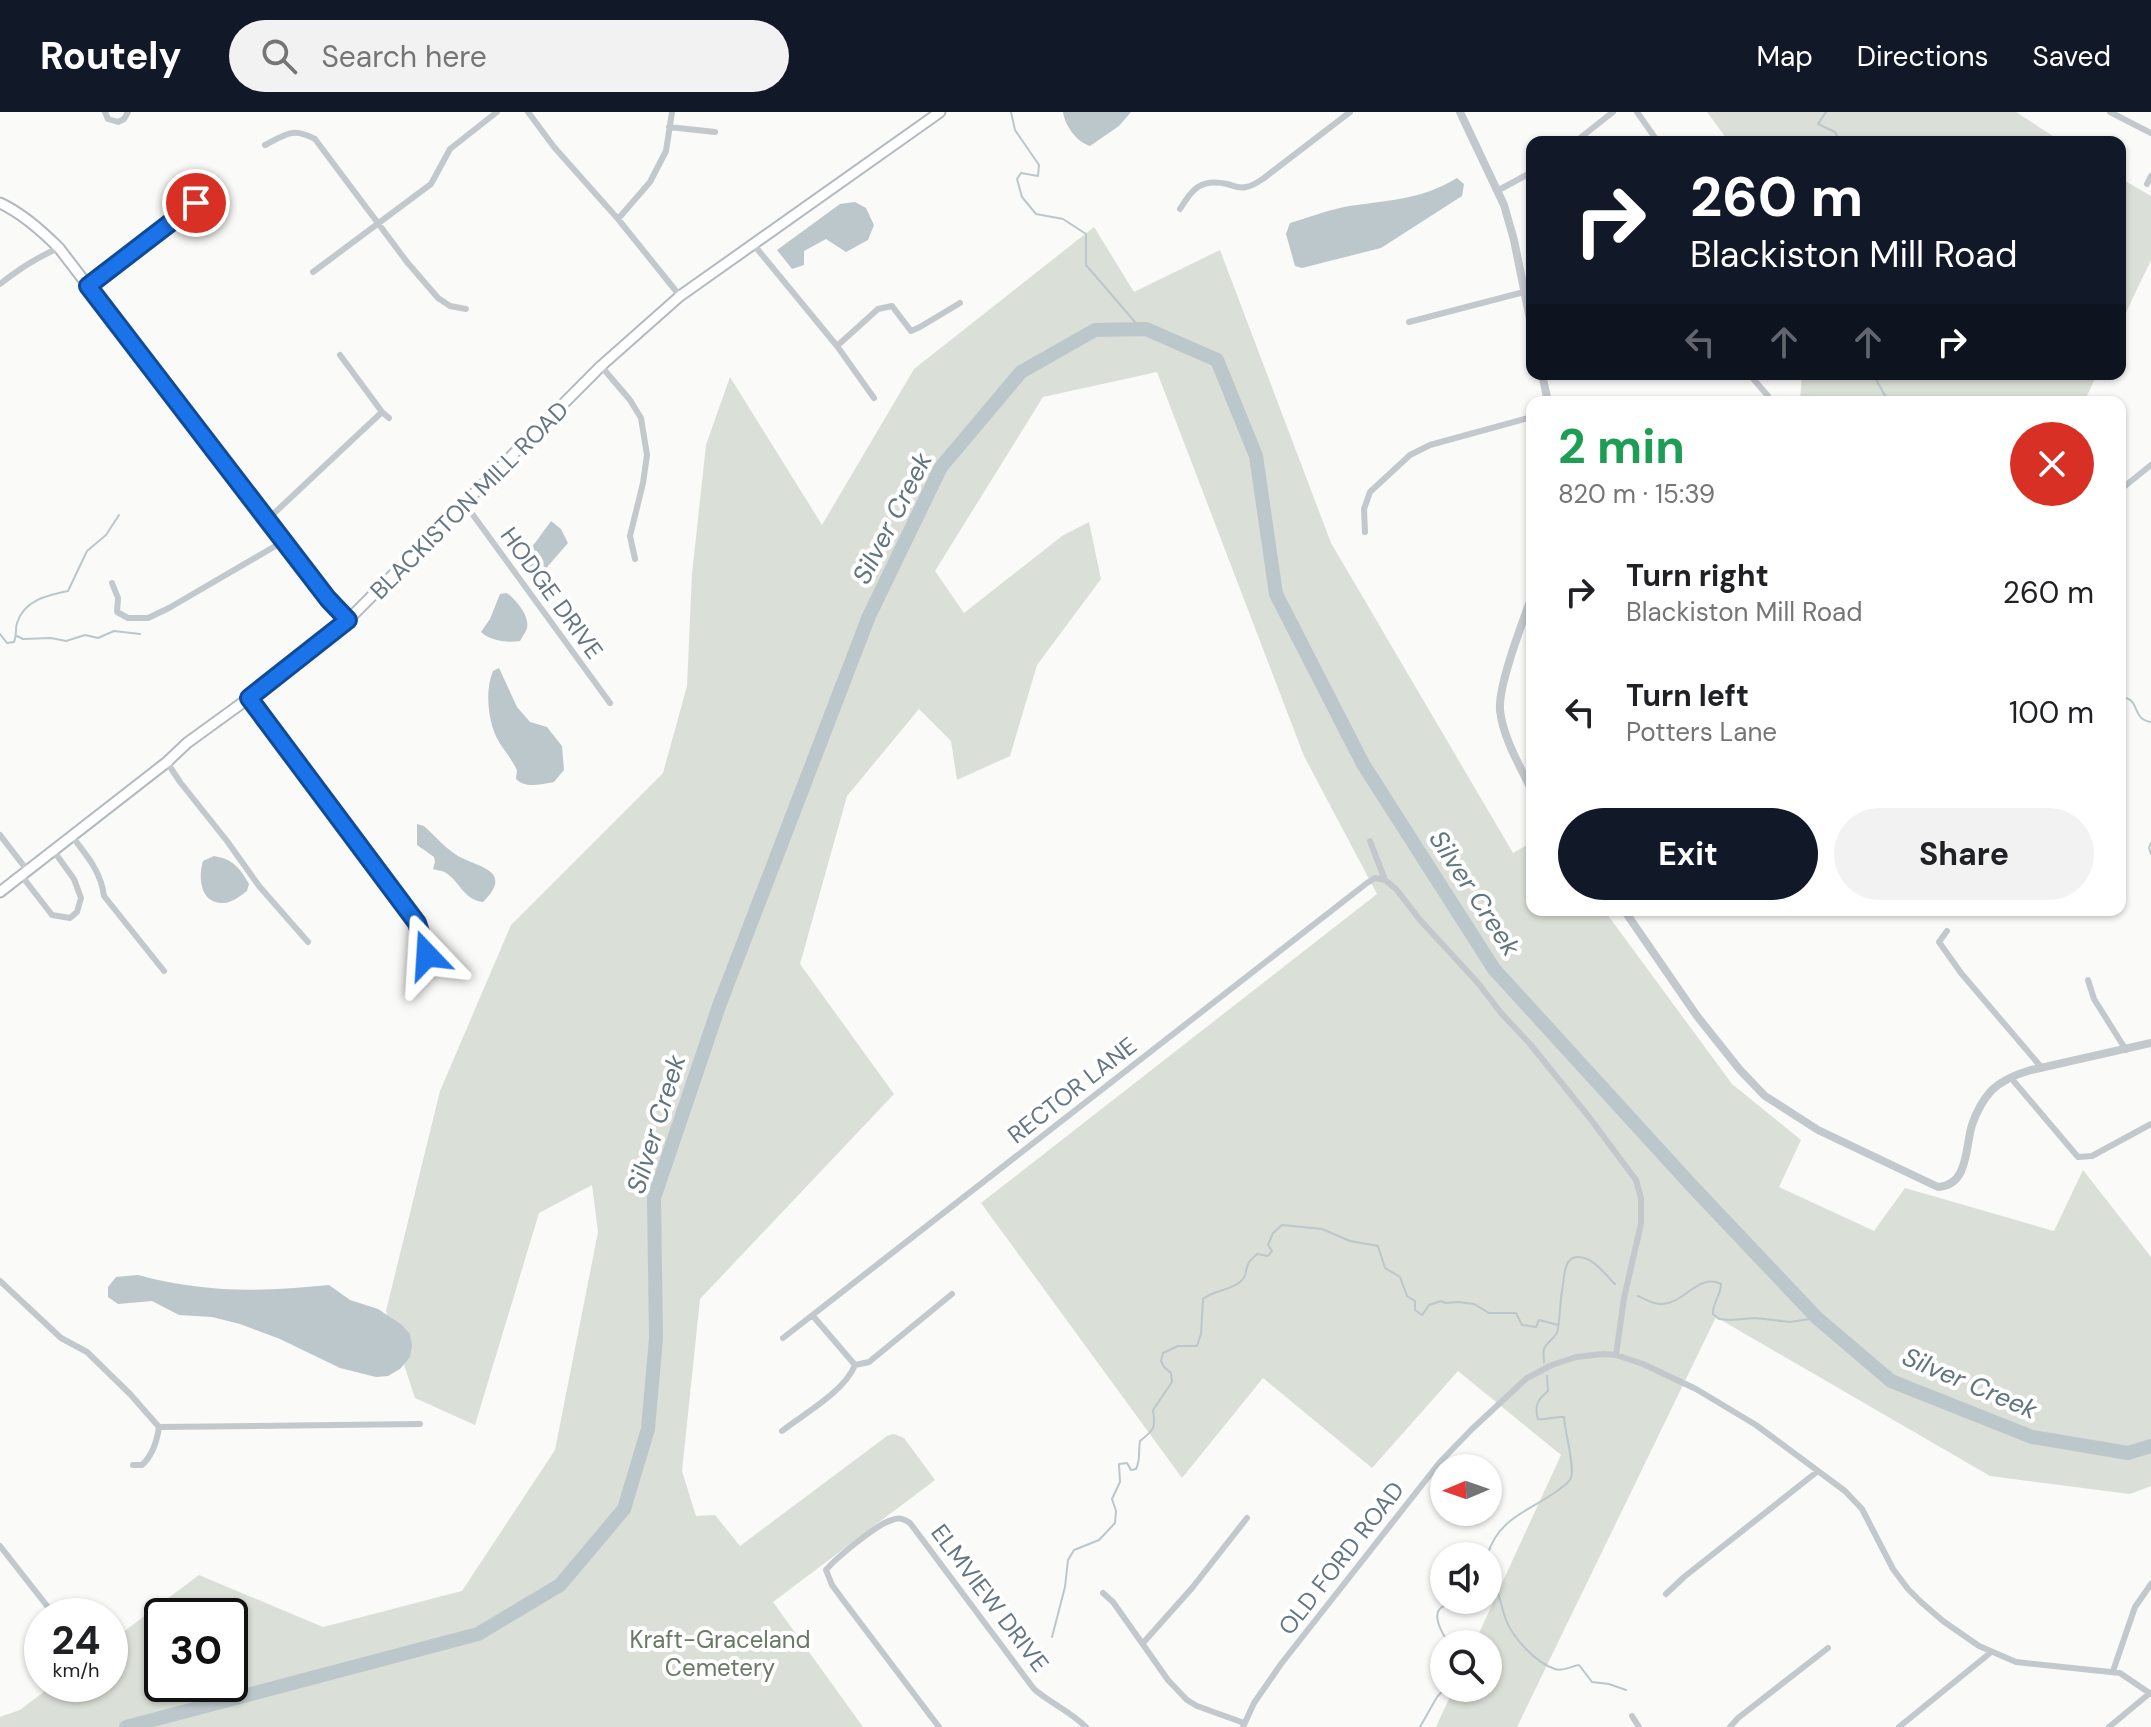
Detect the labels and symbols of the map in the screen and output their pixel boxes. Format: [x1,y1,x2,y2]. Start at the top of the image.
pin [162,169,230,237]
street label: BLACKISTON MILL ROAD [363,394,575,606]
water label: Silver Creek [844,446,940,590]
street label: HODGE DRIVE [494,521,610,665]
water label: Silver Creek [1422,824,1529,963]
position arrow [385,913,469,997]
street label: RECTOR LANE [1001,1030,1143,1150]
water label: Silver Creek [619,1050,693,1198]
water label: Silver Creek [1897,1339,2043,1427]
north arrow [1430,1454,1502,1526]
street label: OLD FORD ROAD [1271,1475,1411,1641]
street label: ELMVIEW DRIVE [924,1518,1056,1678]
speed limit sign: 30 [144,1598,248,1702]
park label: Kraft-Graceland Cemetery [629,1624,811,1683]

